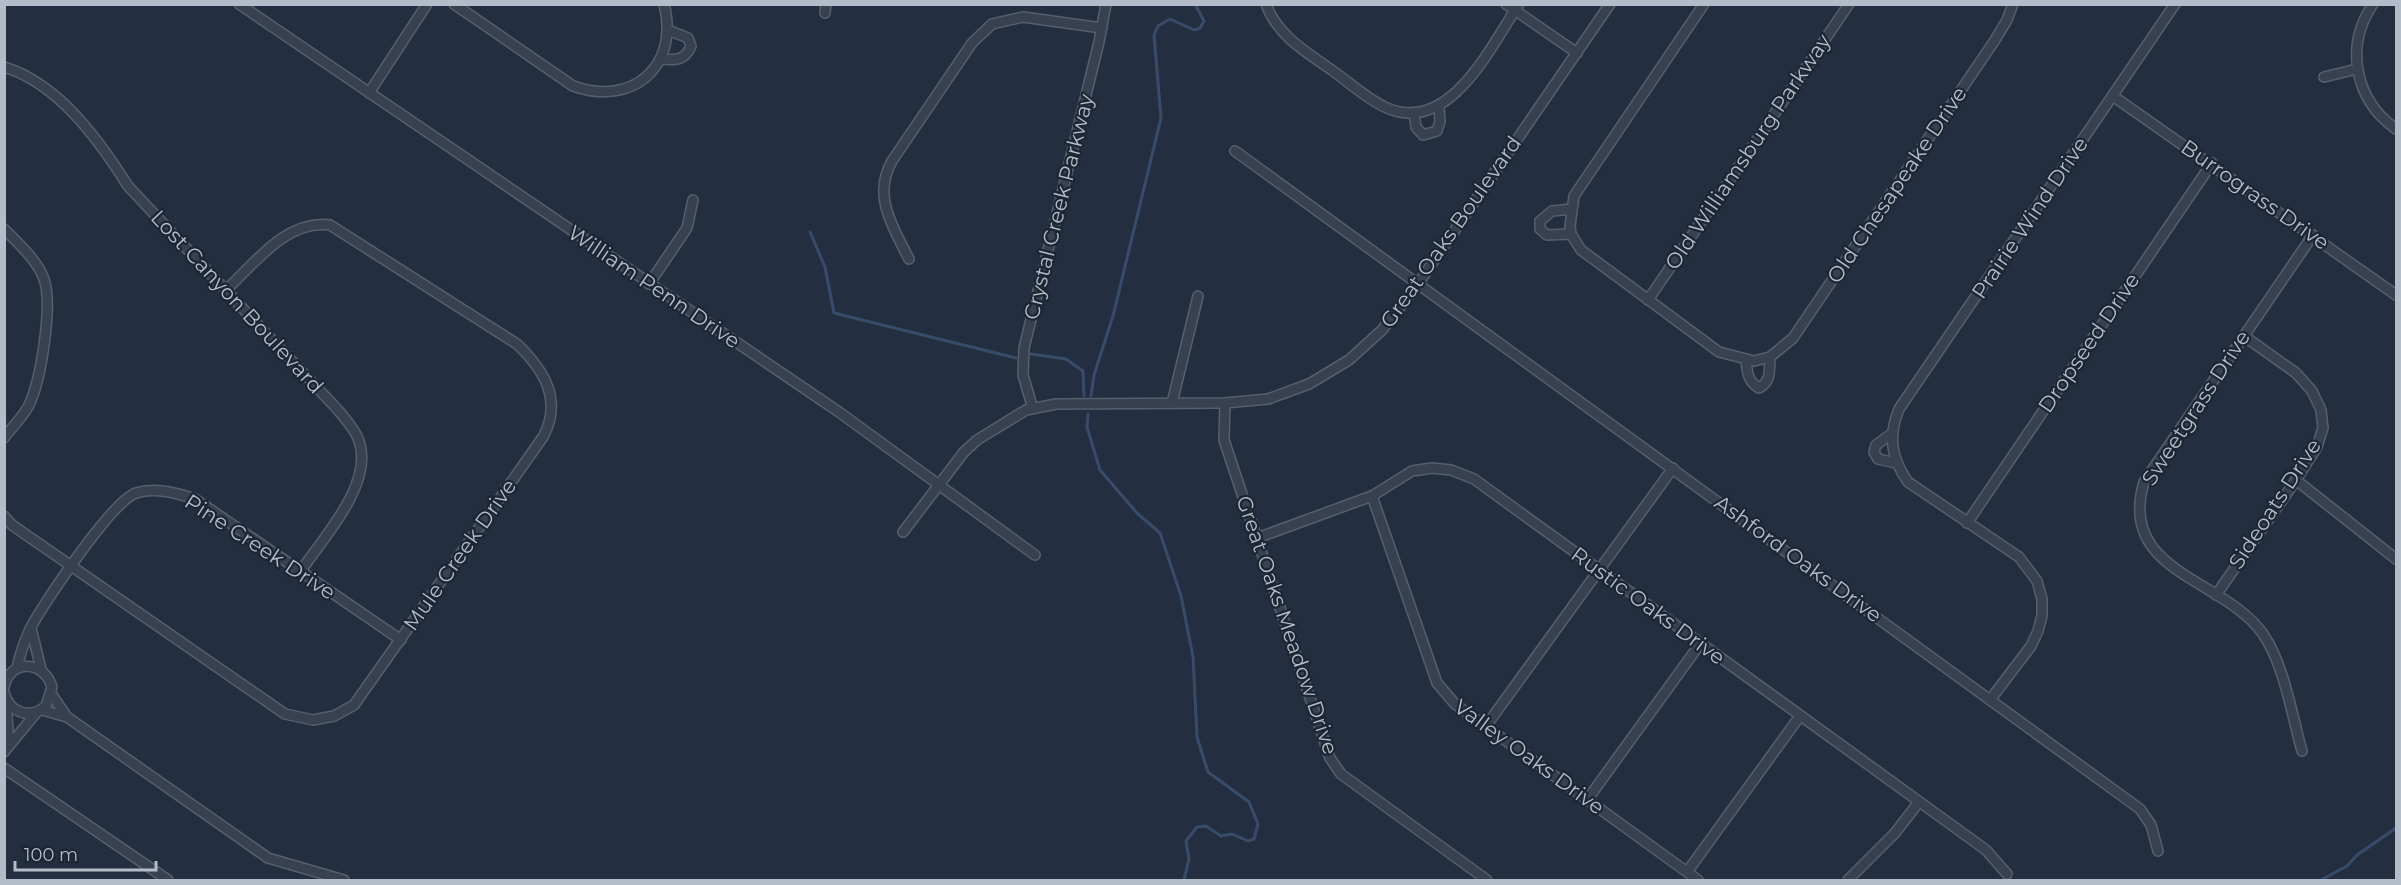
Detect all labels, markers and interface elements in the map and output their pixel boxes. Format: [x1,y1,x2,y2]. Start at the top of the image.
street label: Old Williamsburg Parkway [1659,29,1836,274]
street label: Old Chesapeake Drive [1821,82,1972,288]
street label: Crystal Creek Parkway [1018,91,1099,322]
street label: Great Oaks Boulevard [1375,131,1526,332]
street label: Prairie Wind Drive [1966,132,2093,303]
street label: Burrograss Drive [2176,134,2334,255]
street label: Lost Canyon Boulevard [146,205,329,398]
street label: William Penn Drive [564,220,745,353]
street label: Dropseed Drive [2033,268,2145,417]
street label: Sweetgrass Drive [2136,326,2255,490]
street label: Sideoats Drive [2223,434,2326,574]
street label: Mule Creek Drive [398,474,521,635]
street label: Pine Creek Drive [180,489,340,605]
street label: Ashford Oaks Drive [1710,490,1887,628]
street label: Great Oaks Meadow Drive [1231,492,1344,758]
street label: Rustic Oaks Drive [1567,541,1730,670]
street label: Valley Oaks Drive [1449,694,1609,819]
scale bar [15,834,156,872]
text: 100 m [24,844,78,866]

